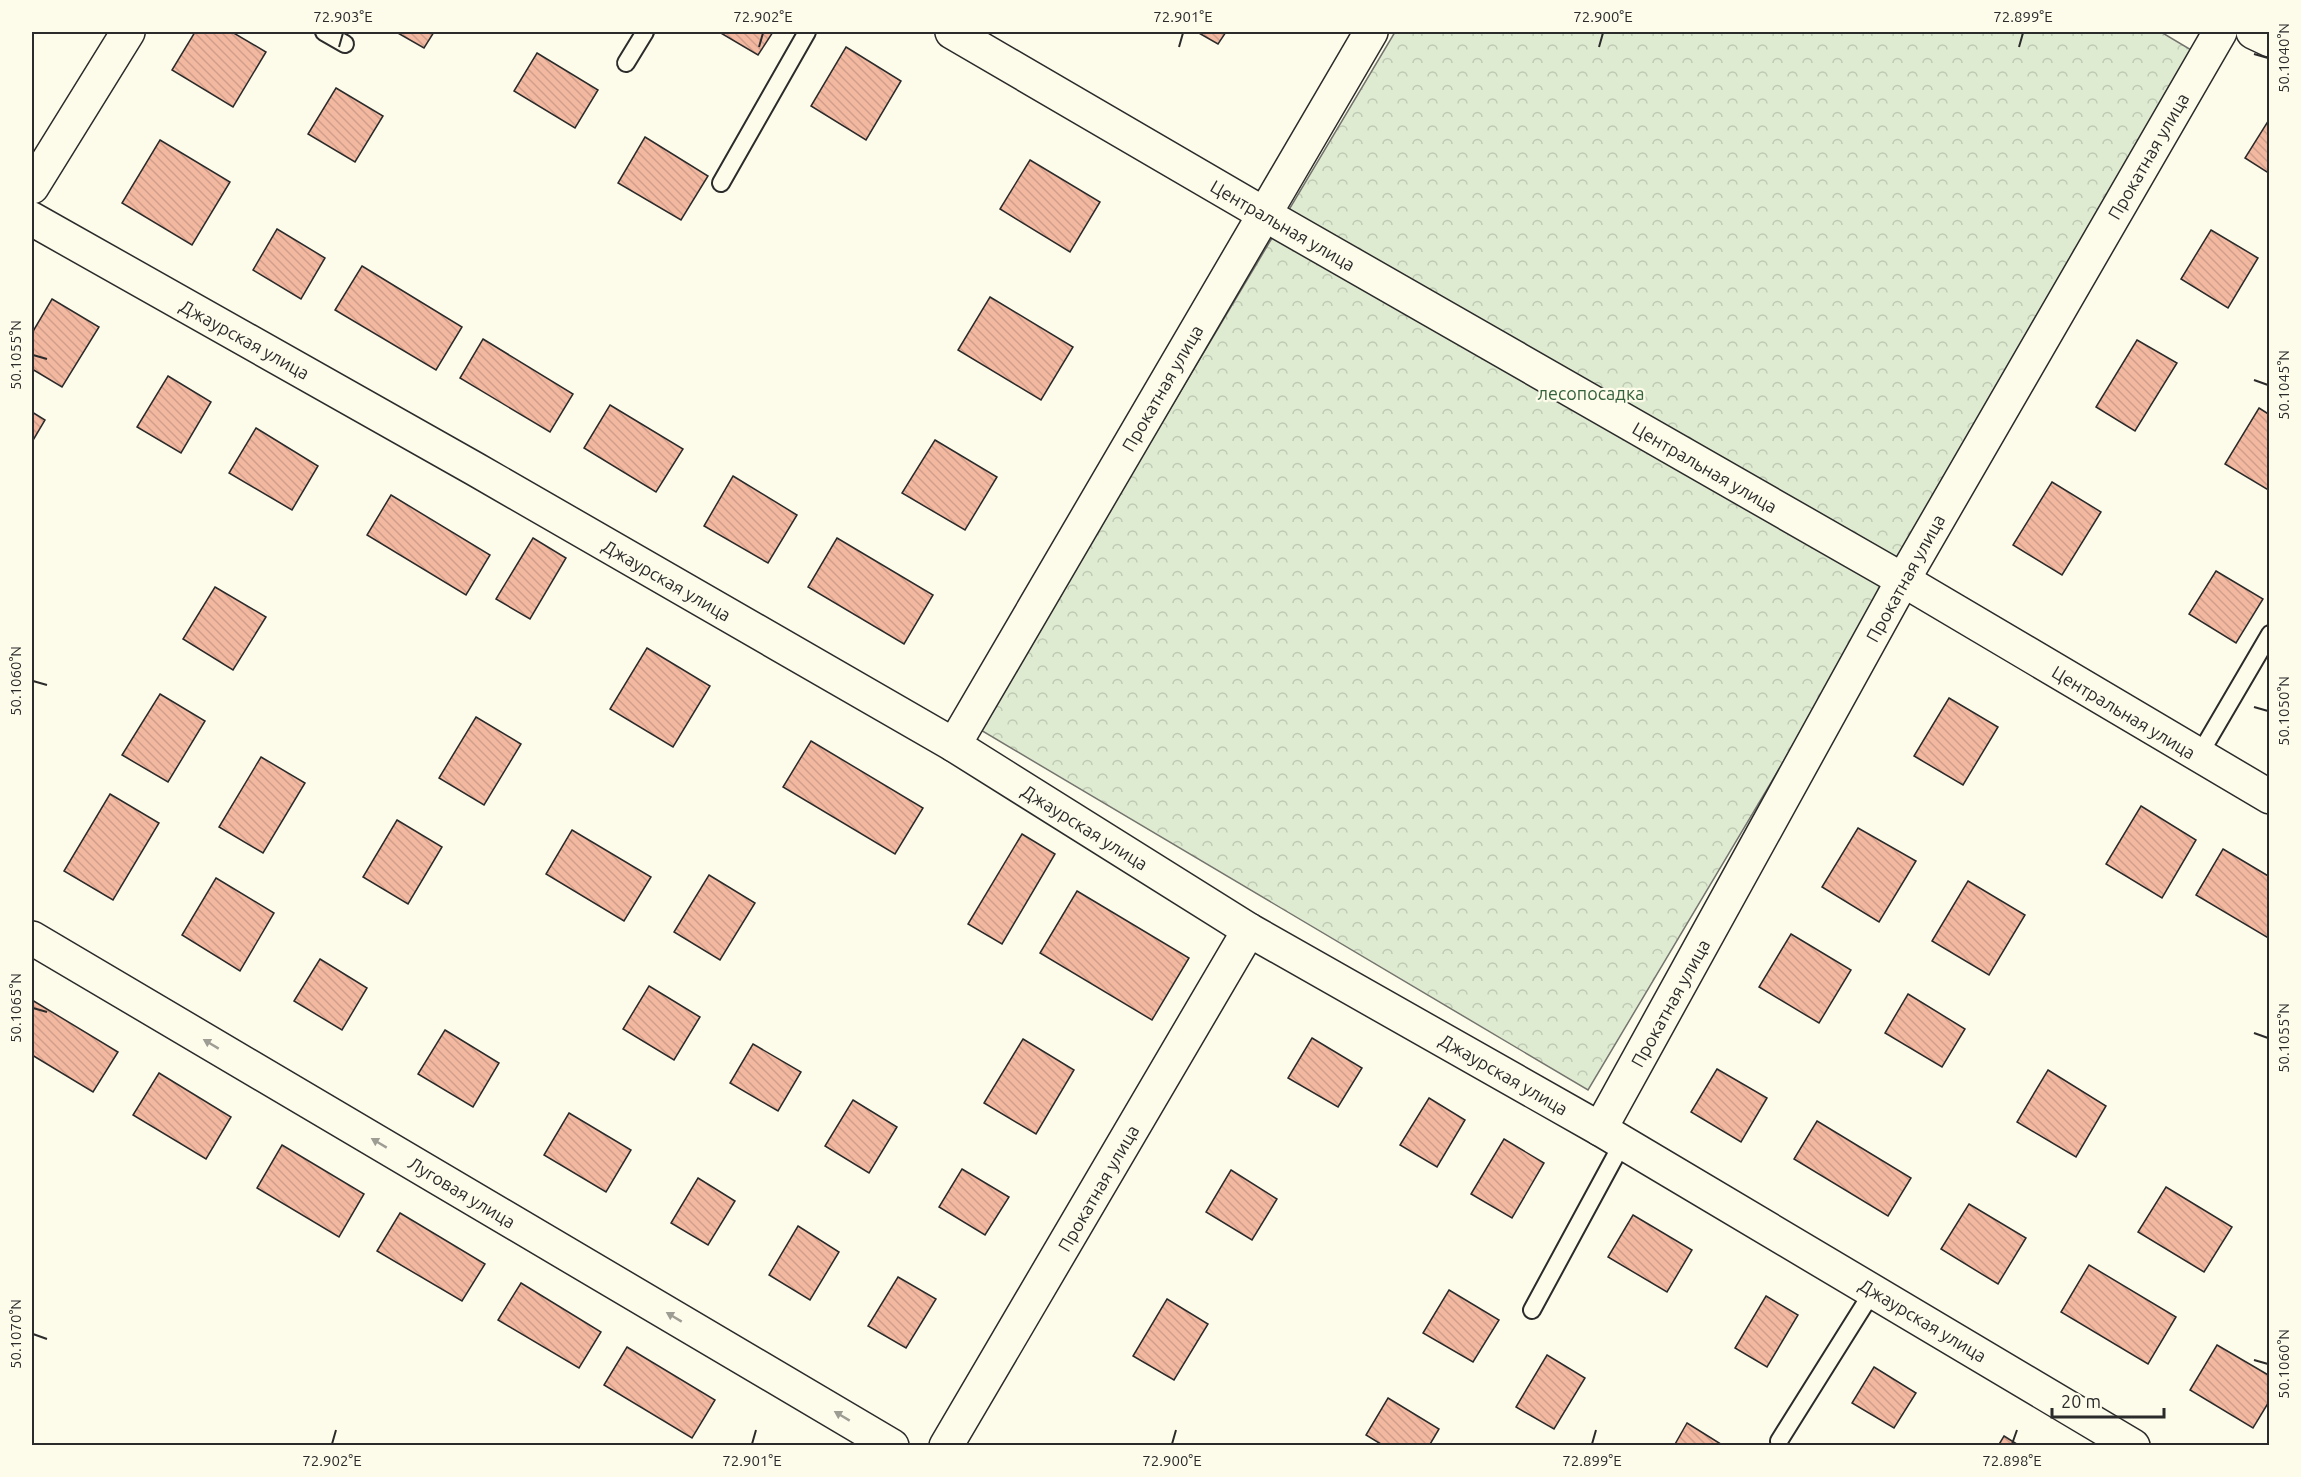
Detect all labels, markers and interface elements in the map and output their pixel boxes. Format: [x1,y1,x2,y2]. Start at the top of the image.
text: 72.903°E [313,8,373,25]
text: 72.902°E [733,8,793,25]
text: 72.901°E [1153,8,1213,25]
text: 72.900°E [1573,8,1633,25]
text: 72.899°E [1993,8,2053,25]
text: 50.1040°N [2275,23,2292,93]
street label: Прокатная улица [2104,89,2192,223]
street label: Центральная улица [1207,175,1359,275]
street label: Джаурская улица [177,295,313,383]
text: 50.1055°N [7,320,24,390]
street label: Прокатная улица [1118,321,1206,455]
text: 50.1045°N [2275,350,2292,420]
park label: лесопосадка [1538,383,1644,403]
street label: Центральная улица [1629,417,1781,517]
street label: Прокатная улица [1862,511,1948,645]
street label: Джаурская улица [599,535,735,625]
text: 50.1060°N [7,646,24,716]
street label: Центральная улица [2049,661,2199,763]
text: 50.1050°N [2275,676,2292,746]
street label: Джаурская улица [1018,780,1152,874]
street label: Прокатная улица [1627,936,1713,1070]
text: 50.1065°N [7,973,24,1043]
text: 50.1055°N [2275,1003,2292,1073]
street label: Джаурская улица [1436,1029,1572,1119]
one-way arrow [202,1039,219,1049]
street label: Прокатная улица [1054,1121,1142,1255]
one-way arrow [370,1138,387,1148]
street label: Луговая улица [405,1152,519,1232]
street label: Джаурская улица [1856,1274,1990,1366]
text: 50.1070°N [7,1299,24,1369]
one-way arrow [666,1311,682,1322]
text: 50.1060°N [2275,1329,2292,1399]
scale bar [2052,1381,2164,1419]
text: 20 m [2061,1391,2101,1411]
one-way arrow [834,1410,850,1421]
text: 72.902°E [302,1452,362,1469]
text: 72.901°E [722,1452,782,1469]
text: 72.900°E [1142,1452,1202,1469]
text: 72.899°E [1562,1452,1622,1469]
text: 72.898°E [1982,1452,2042,1469]

